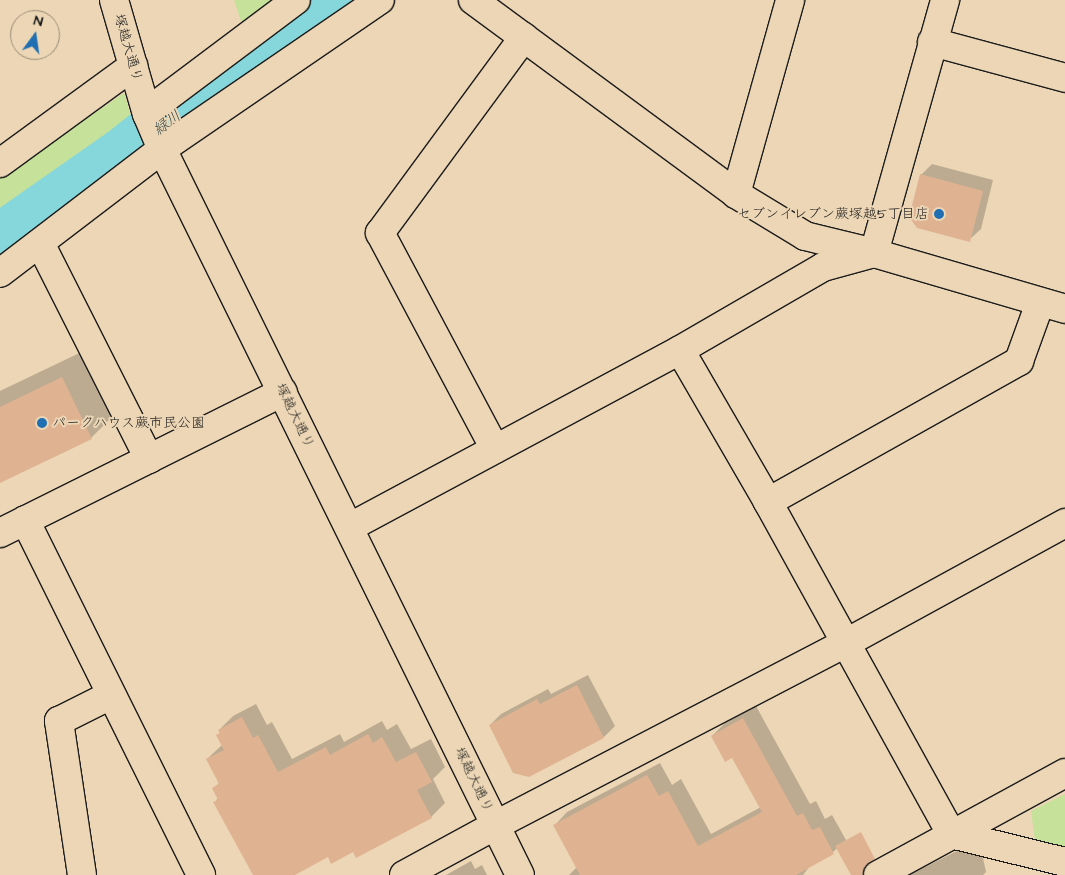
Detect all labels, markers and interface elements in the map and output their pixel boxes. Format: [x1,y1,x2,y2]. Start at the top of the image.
north arrow [10,10,60,60]
text: N [32,11,45,32]
street label: 塚越大通り [110,12,146,84]
water label: 緑川 [150,107,184,139]
place label: セブンイレブン蕨塚越5丁目店 [737,206,929,222]
marker: セブンイレブン蕨塚越5丁目店 [933,208,945,220]
street label: 塚越大通り [272,381,318,451]
place label: パークハウス蕨市民公園 [52,415,206,431]
marker: パークハウス蕨市民公園 [36,417,48,429]
street label: 塚越大通り [451,745,497,815]

